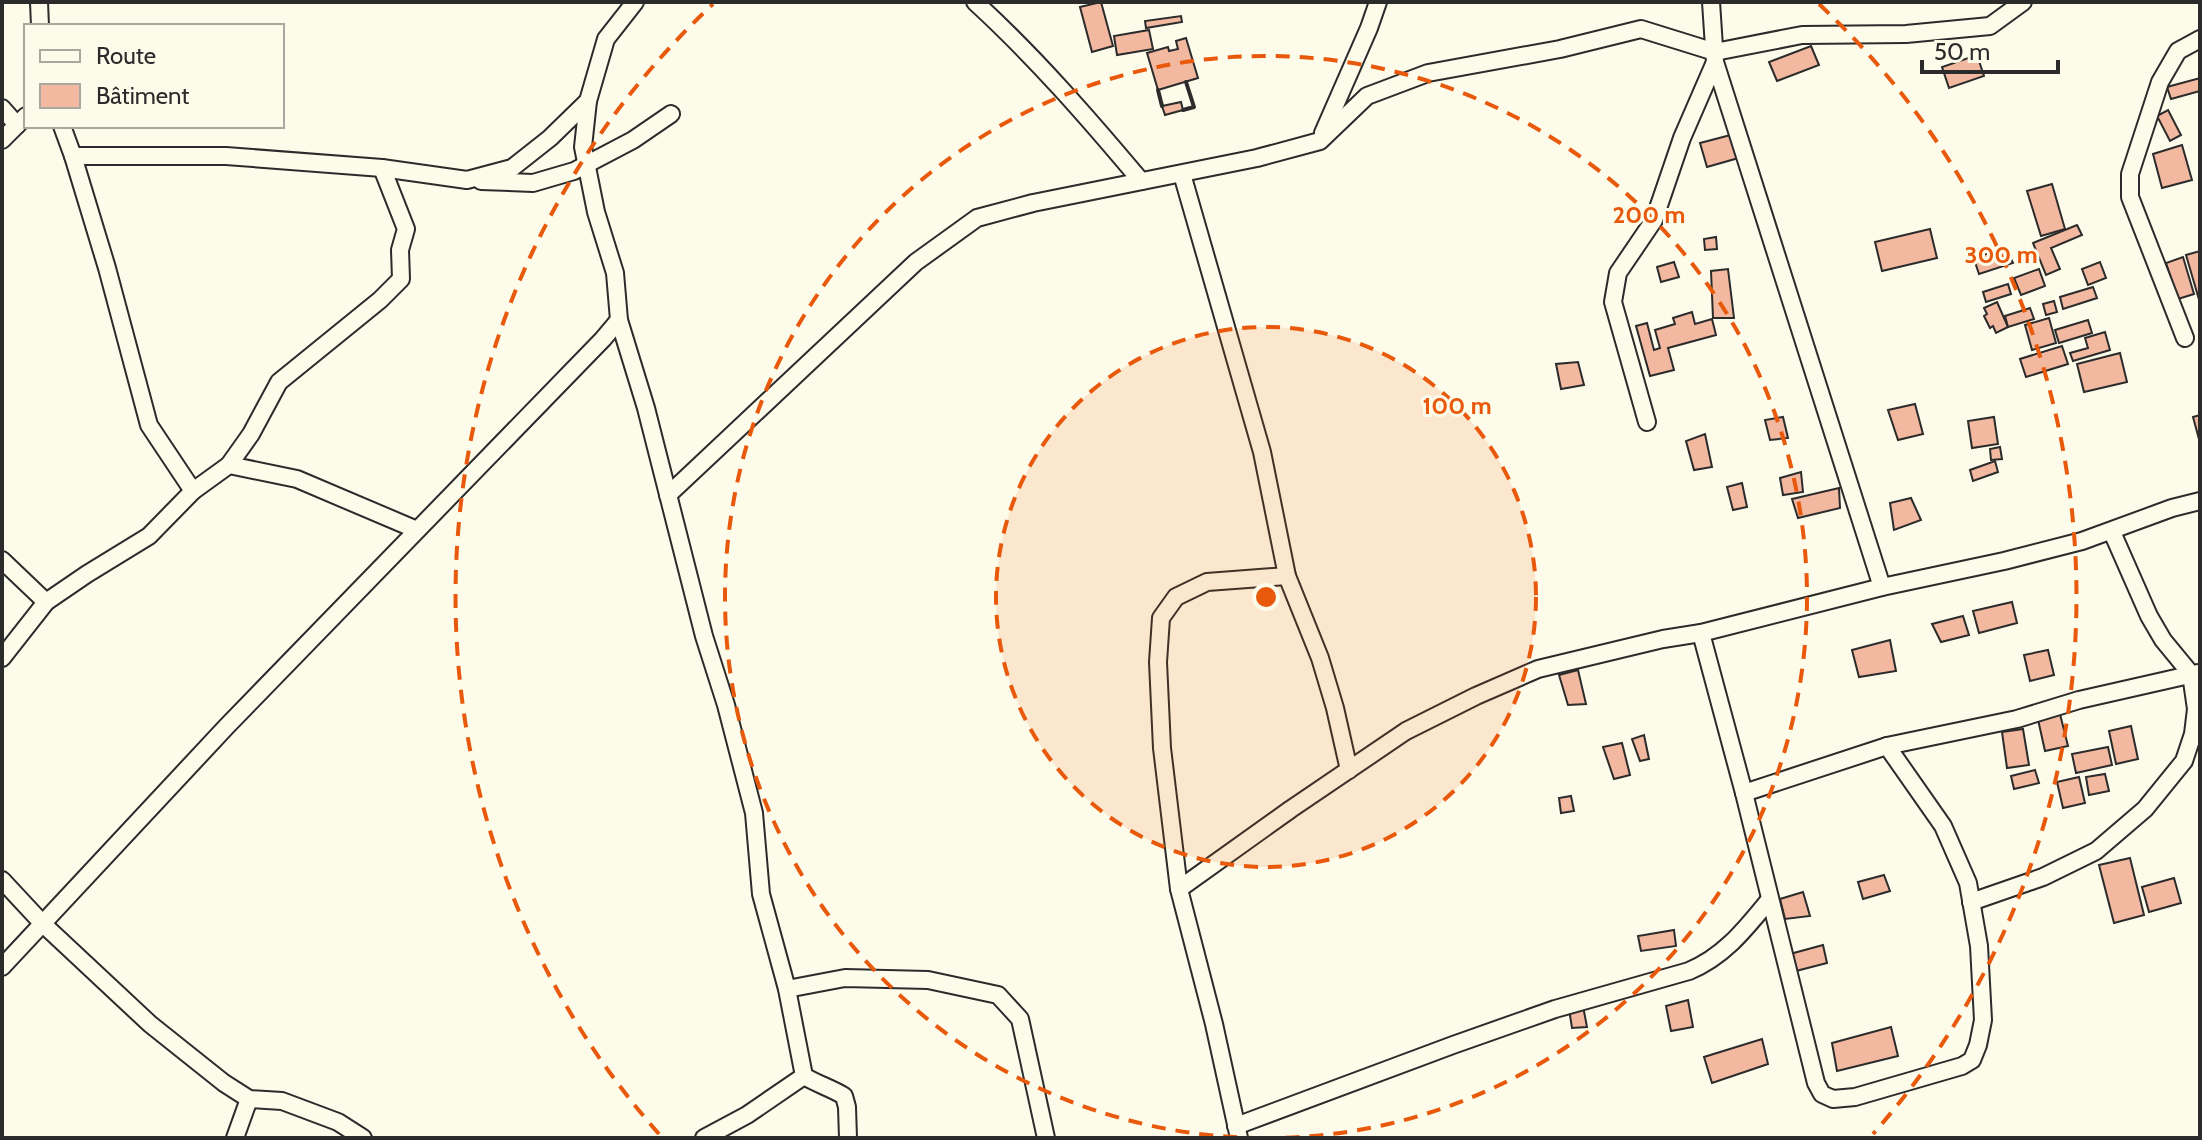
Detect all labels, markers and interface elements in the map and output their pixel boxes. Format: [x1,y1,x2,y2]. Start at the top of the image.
legend [24,24,284,128]
scale bar [1922,24,2058,74]
text: 50 m [1934,37,1990,66]
text: Route [96,41,156,70]
text: Bâtiment [96,81,189,110]
text: 200 m [1613,200,1685,229]
text: 300 m [1964,240,2038,269]
text: 100 m [1422,391,1492,420]
centre of rings [1252,583,1280,611]

